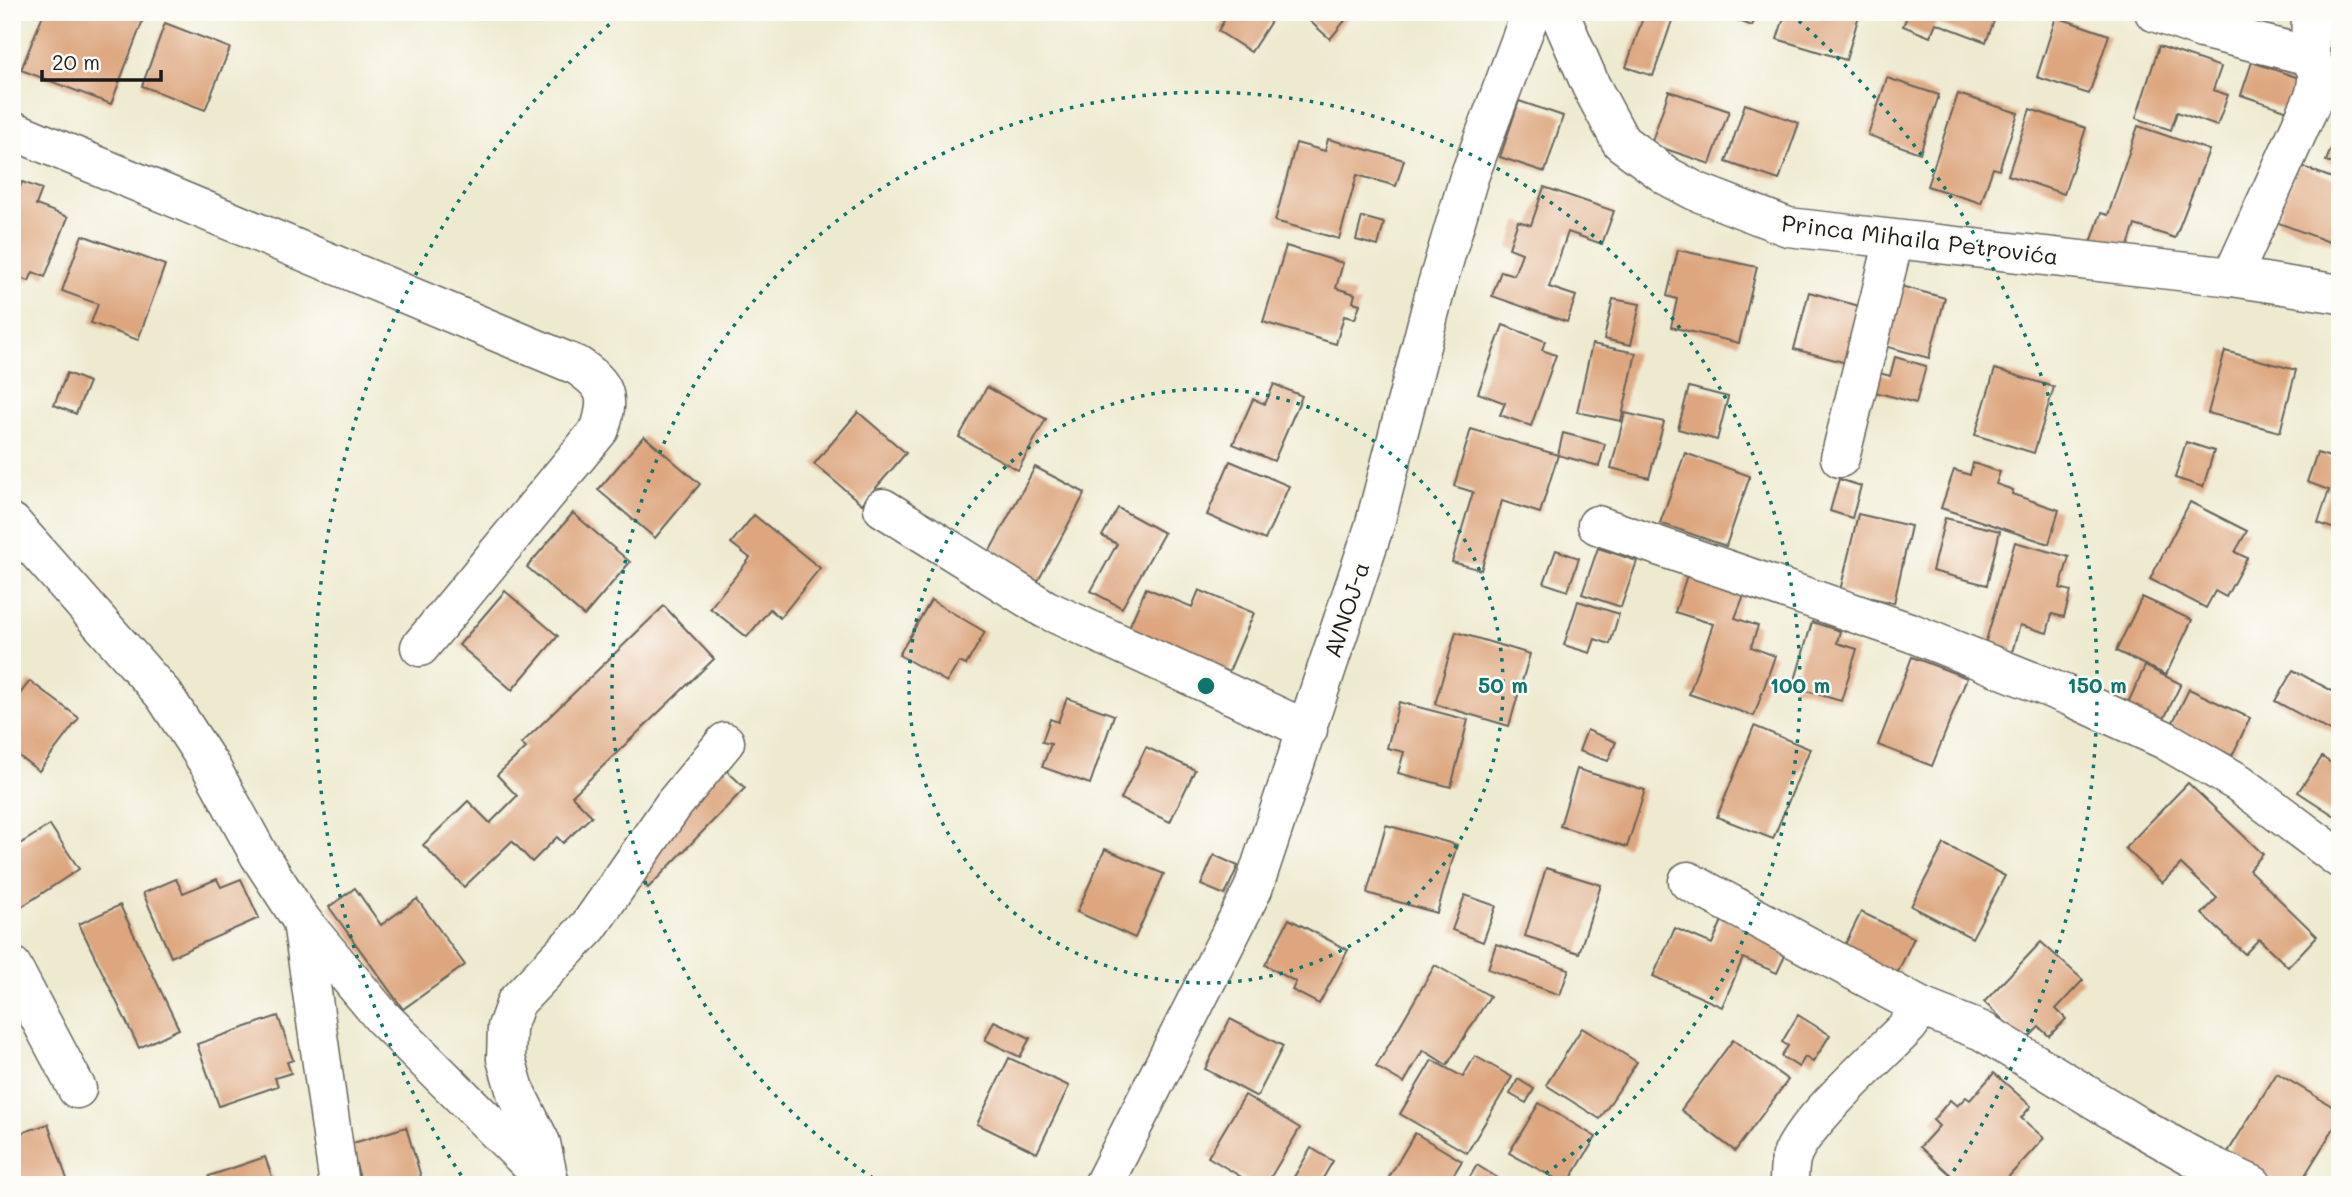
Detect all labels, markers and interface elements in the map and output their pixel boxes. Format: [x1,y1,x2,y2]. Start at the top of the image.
scale bar [42,38,161,82]
text: 20 m [52,48,100,75]
street label: Princa Mihaila Petrovića [1780,207,2060,271]
street label: AVNOJ-a [1316,558,1376,661]
text: 50 m [1478,671,1528,698]
text: 100 m [1770,671,1830,698]
text: 150 m [2067,671,2127,698]
centre of rings [1194,674,1218,698]

